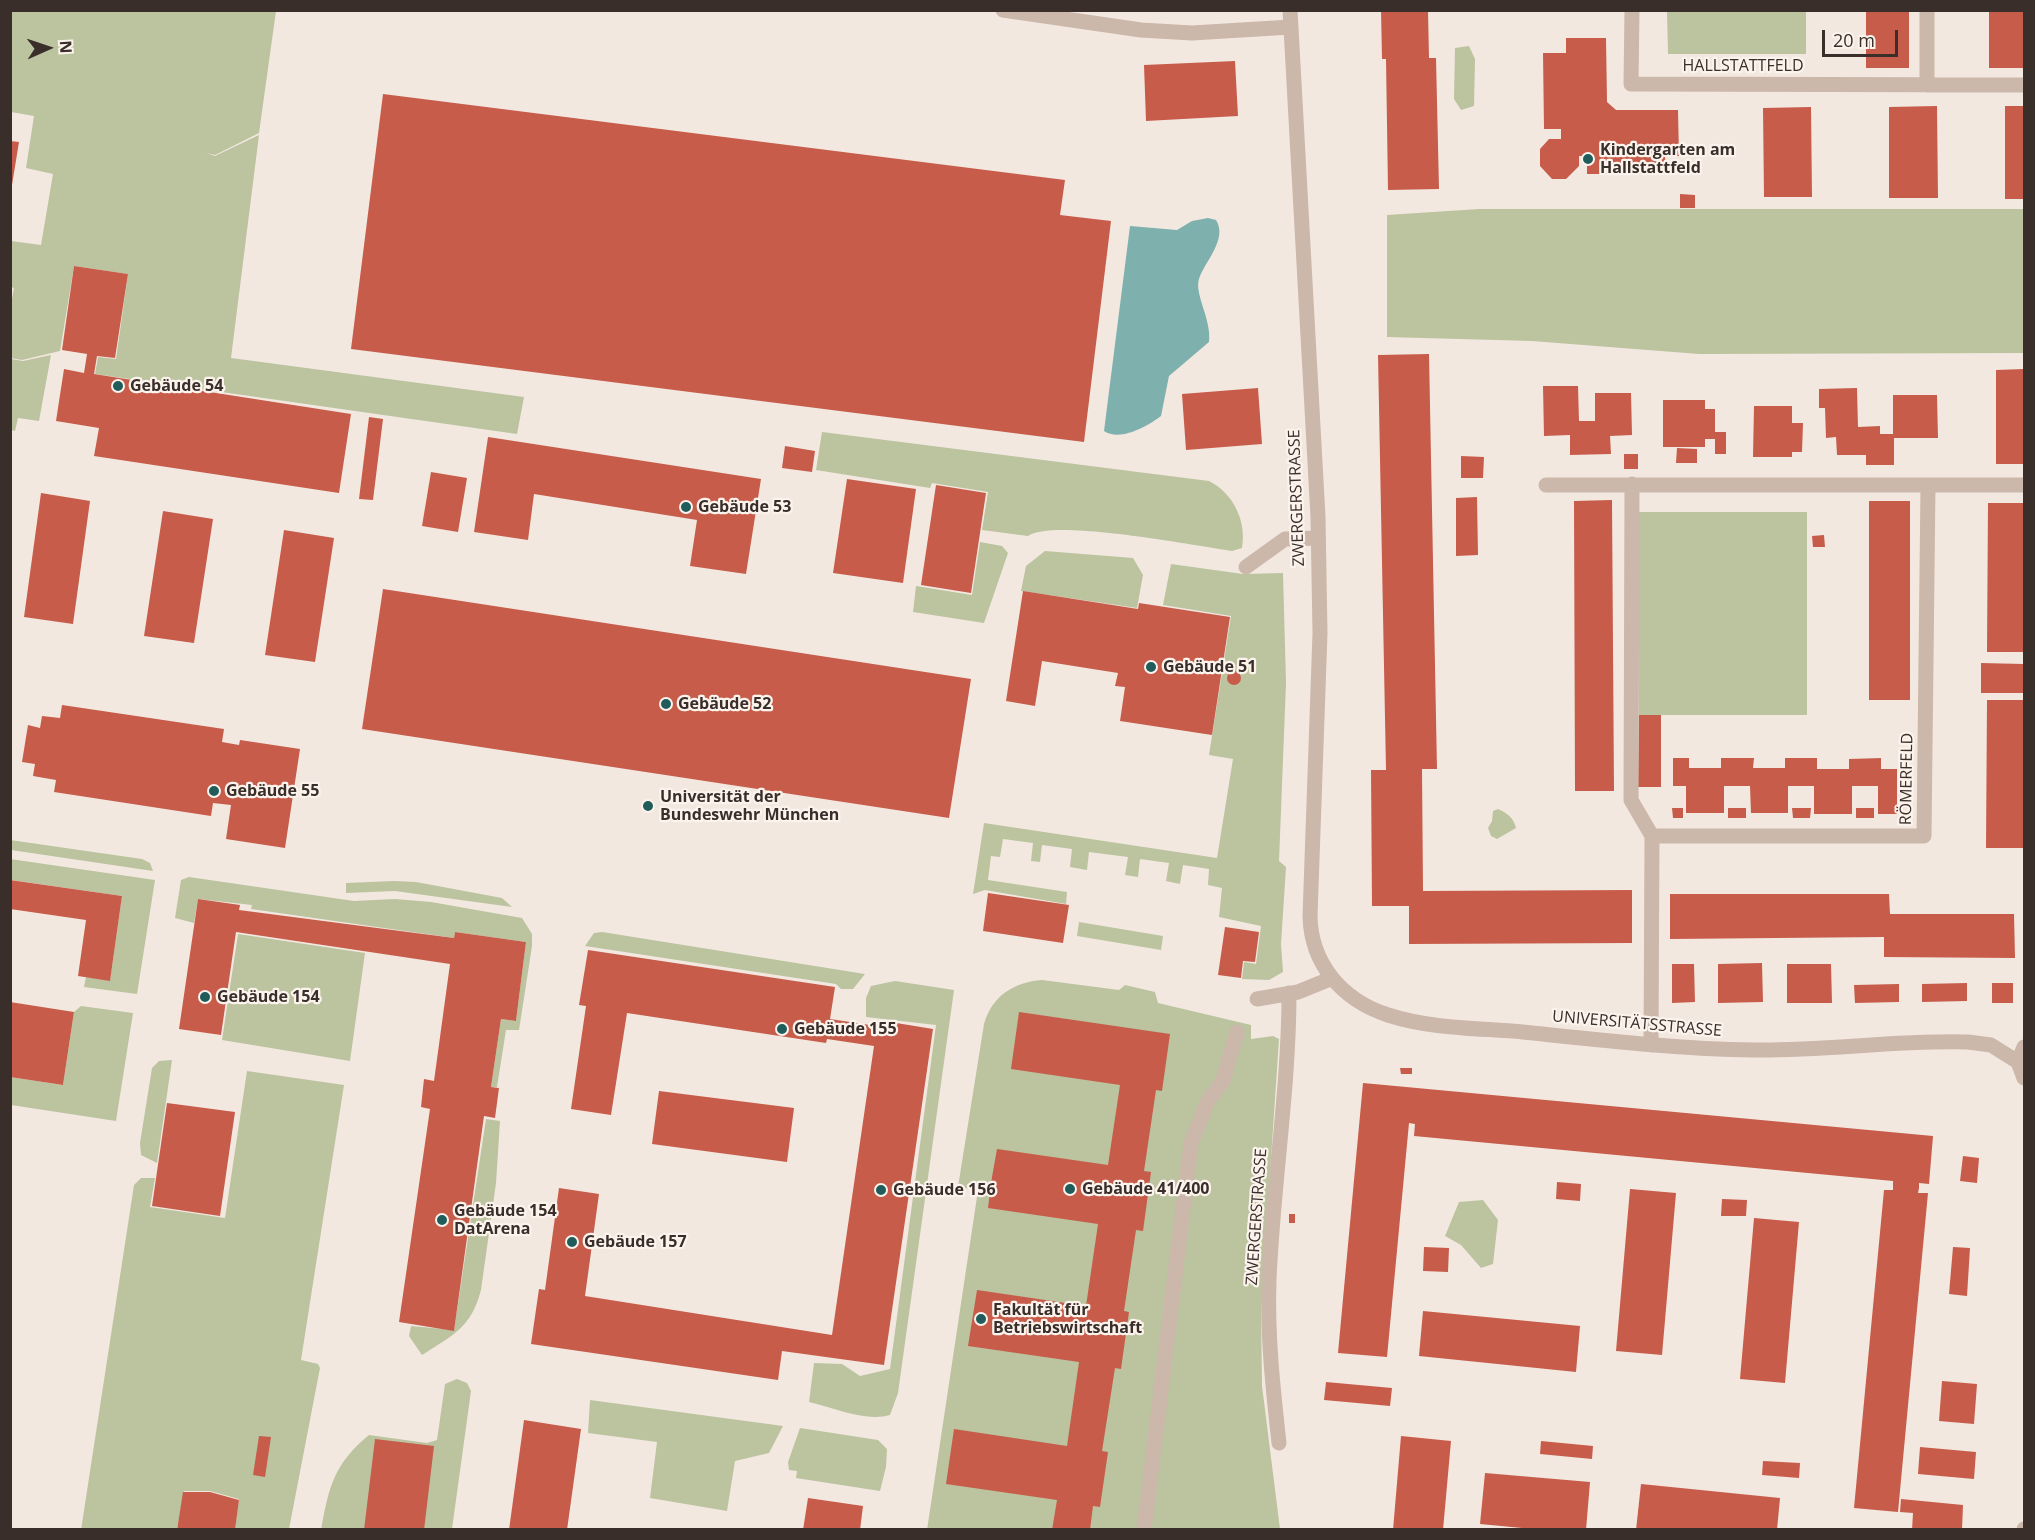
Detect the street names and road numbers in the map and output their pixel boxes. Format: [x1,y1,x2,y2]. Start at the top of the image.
street label: HALLSTATTFELD [1682,56,1804,76]
street label: ZWERGERSTRASSE [1285,429,1309,567]
street label: RÖMERFELD [1897,733,1917,825]
street label: UNIVERSITÄTSSTRASSE [1551,1007,1723,1041]
street label: ZWERGERSTRASSE [1243,1148,1271,1286]

